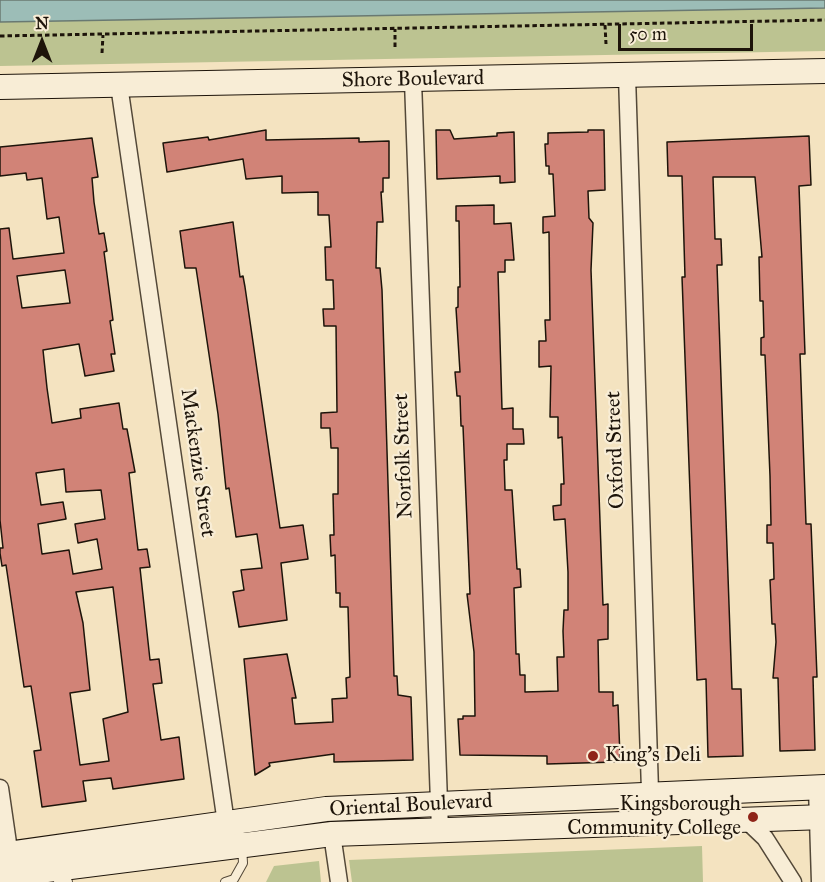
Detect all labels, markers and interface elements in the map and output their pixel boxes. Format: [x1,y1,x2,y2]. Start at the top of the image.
north arrow [12,12,72,72]
scale bar [621,12,756,50]
text: N [35,14,49,33]
text: 50 m [629,23,667,45]
street label: Shore Boulevard [341,66,485,94]
street label: Mackenzie Street [174,387,220,539]
street label: Oxford Street [601,391,631,509]
street label: Norfolk Street [389,393,419,519]
place label: King's Deli [605,743,701,769]
marker: King's Deli [586,749,600,763]
street label: Oriental Boulevard [329,789,493,823]
place label: Kingsborough Community College [567,792,741,842]
marker: Kingsborough Community College [746,810,760,824]

